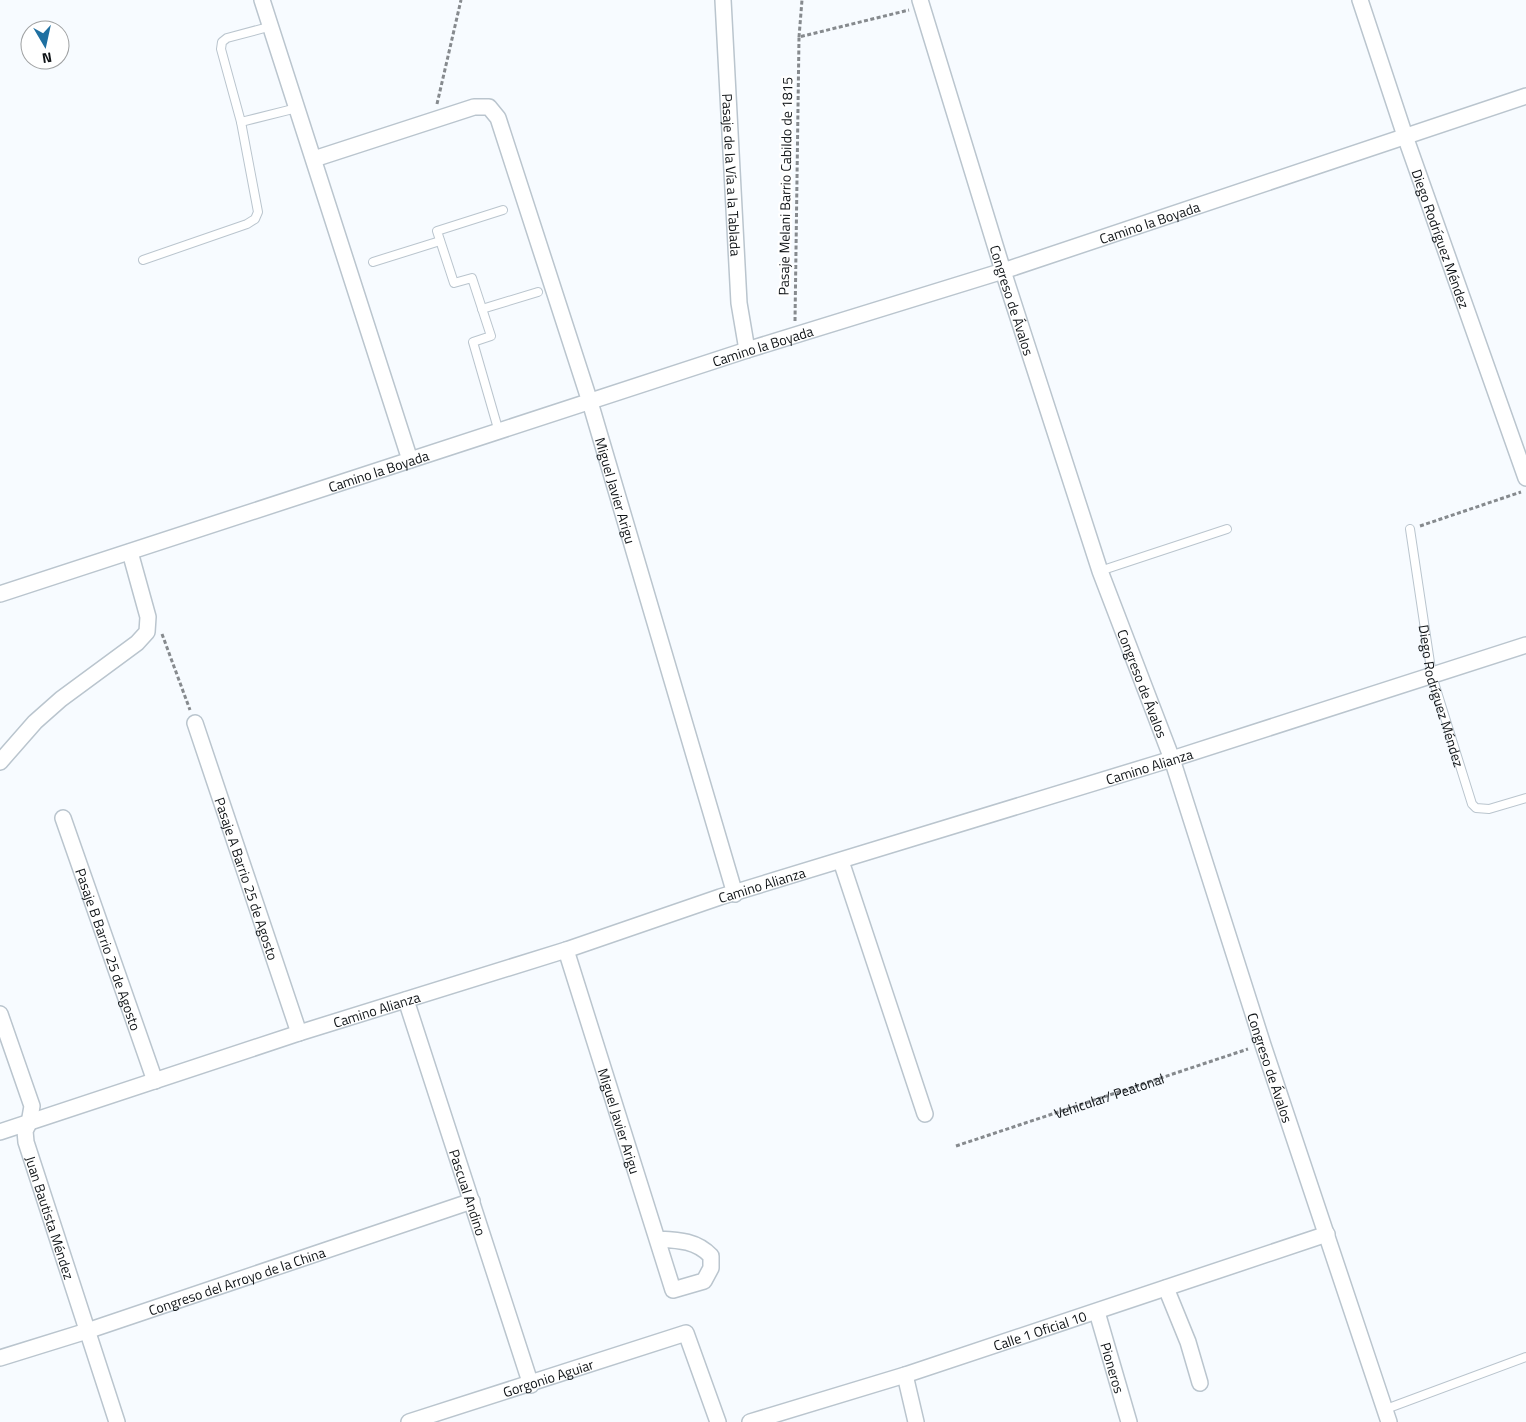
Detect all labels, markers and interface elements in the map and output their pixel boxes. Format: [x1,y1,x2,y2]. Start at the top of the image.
north arrow [20,20,70,70]
text: N [41,47,54,69]
street label: Pasaje Melani Barrio Cabildo de 1815 [773,76,797,295]
street label: Pasaje de la Vía a la Tablada [717,93,747,257]
street label: Diego Rodríguez Méndez [1407,166,1476,311]
street label: Camino la Boyada [1096,195,1202,249]
street label: Congreso de Ávalos [985,242,1040,358]
street label: Camino la Boyada [709,320,816,371]
street label: Miguel Javier Arigu [590,435,642,546]
street label: Camino la Boyada [325,444,431,497]
street label: Diego Rodríguez Méndez [1414,623,1470,769]
street label: Congreso de Ávalos [1113,626,1173,741]
street label: Camino Alianza [1103,743,1195,789]
street label: Pasaje A Barrio 25 de Agosto [210,794,284,963]
street label: Camino Alianza [716,861,808,907]
street label: Pasaje B Barrio 25 de Agosto [71,865,147,1033]
street label: Camino Alianza [330,986,423,1032]
street label: Congreso de Ávalos [1243,1010,1299,1125]
street label: Miguel Javier Arigu [593,1065,646,1176]
street label: Vehicular/ Peatonal [1051,1067,1167,1123]
street label: Pascual Andino [445,1146,492,1238]
street label: Juan Bautista Méndez [21,1153,80,1282]
street label: Congreso del Arroyo de la China [145,1241,328,1320]
street label: Calle 1 Oficial 10 [990,1305,1089,1355]
street label: Pioneros [1096,1340,1131,1396]
street label: Gorgonio Aguiar [500,1353,596,1402]

